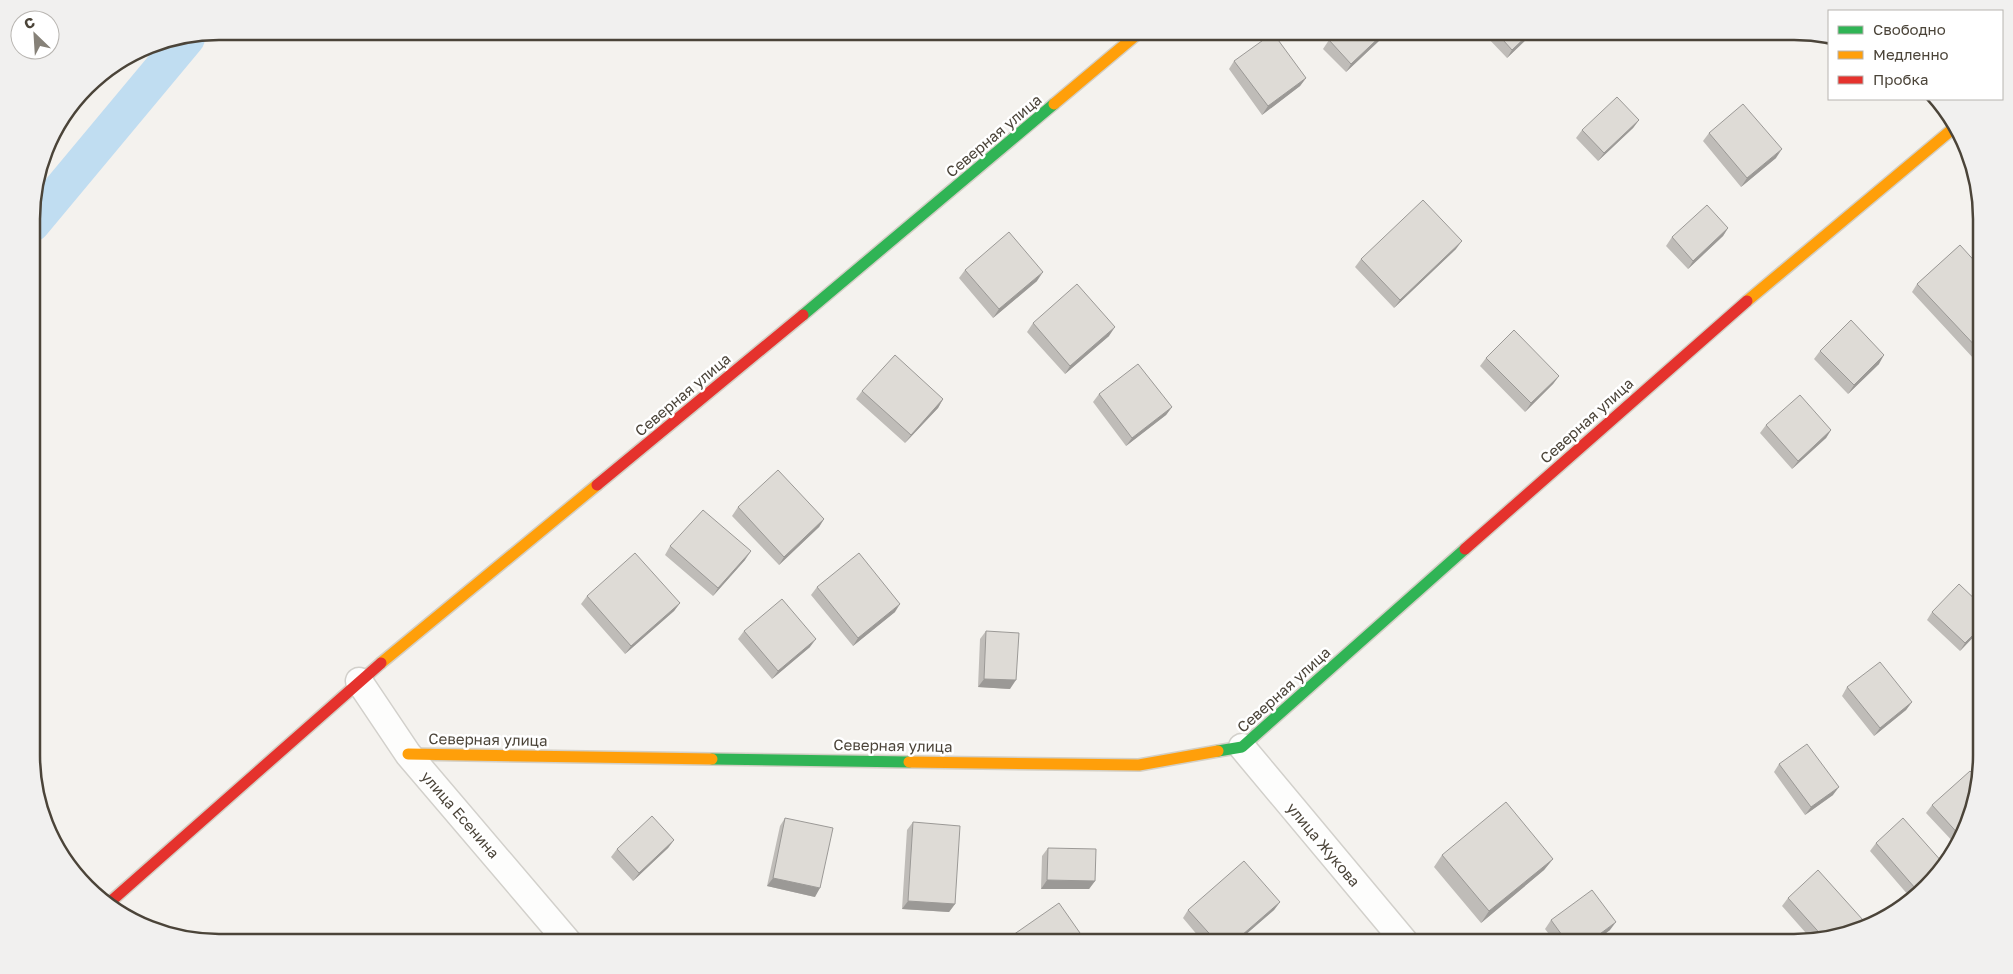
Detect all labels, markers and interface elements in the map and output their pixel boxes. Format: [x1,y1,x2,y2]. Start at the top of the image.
north arrow [10,10,60,60]
legend [1828,10,2003,100]
text: С [21,13,37,33]
text: Свободно [1873,20,1946,38]
text: Медленно [1873,45,1949,63]
text: Пробка [1873,70,1928,88]
street label: Северная улица [942,90,1045,180]
street label: Северная улица [631,349,734,439]
street label: Северная улица [1536,374,1637,467]
street label: Северная улица [1233,643,1334,736]
street label: Северная улица [428,729,548,749]
street label: Северная улица [833,735,953,755]
street label: улица Есенина [418,767,503,862]
street label: улица Жукова [1283,799,1364,890]

